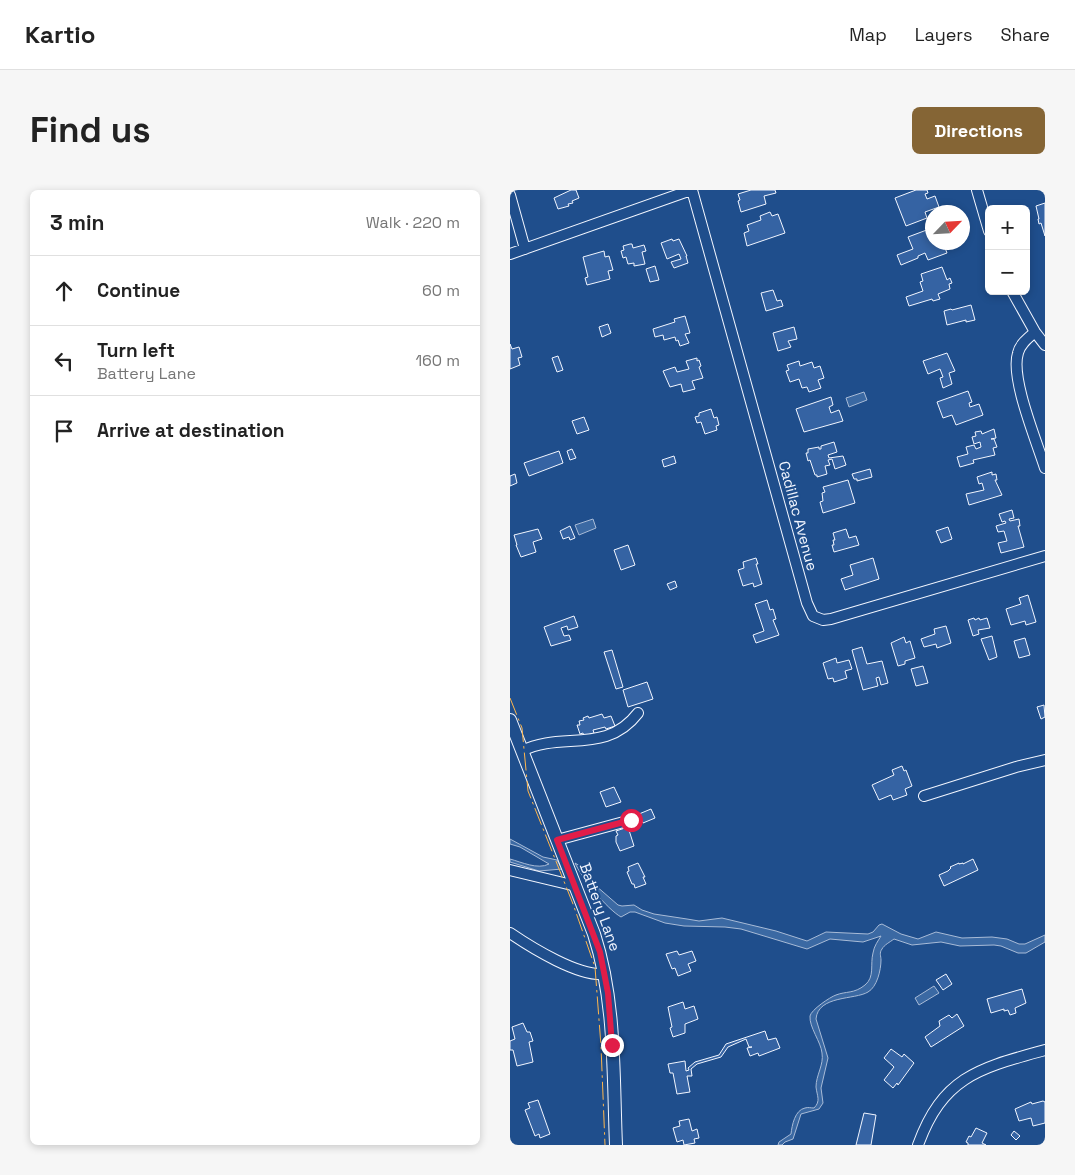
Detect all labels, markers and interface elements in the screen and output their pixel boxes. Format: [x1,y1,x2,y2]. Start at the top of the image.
text: Kartio [25,19,95,50]
text: Map [849,23,887,46]
text: Layers [915,23,972,46]
text: Share [1000,23,1050,46]
button: Directions [912,107,1045,154]
text: Find us [30,108,151,152]
north arrow [925,205,970,250]
map controls [985,205,1030,295]
button: + [985,205,1030,250]
text: 3 min [50,209,105,236]
text: Walk · 220 m [366,212,460,233]
button: − [985,250,1030,295]
icon: ahead [50,277,78,305]
text: Continue [97,278,180,303]
text: 60 m [422,280,460,301]
text: Turn left [97,338,175,363]
icon: left [50,347,78,375]
text: 160 m [415,350,460,371]
text: Battery Lane [97,363,196,384]
icon: arrive [50,417,78,445]
text: Arrive at destination [97,418,285,443]
street label: Cadillac Avenue [775,459,822,573]
route start [620,809,643,832]
street label: Battery Lane [576,860,625,954]
route end [601,1034,624,1057]

